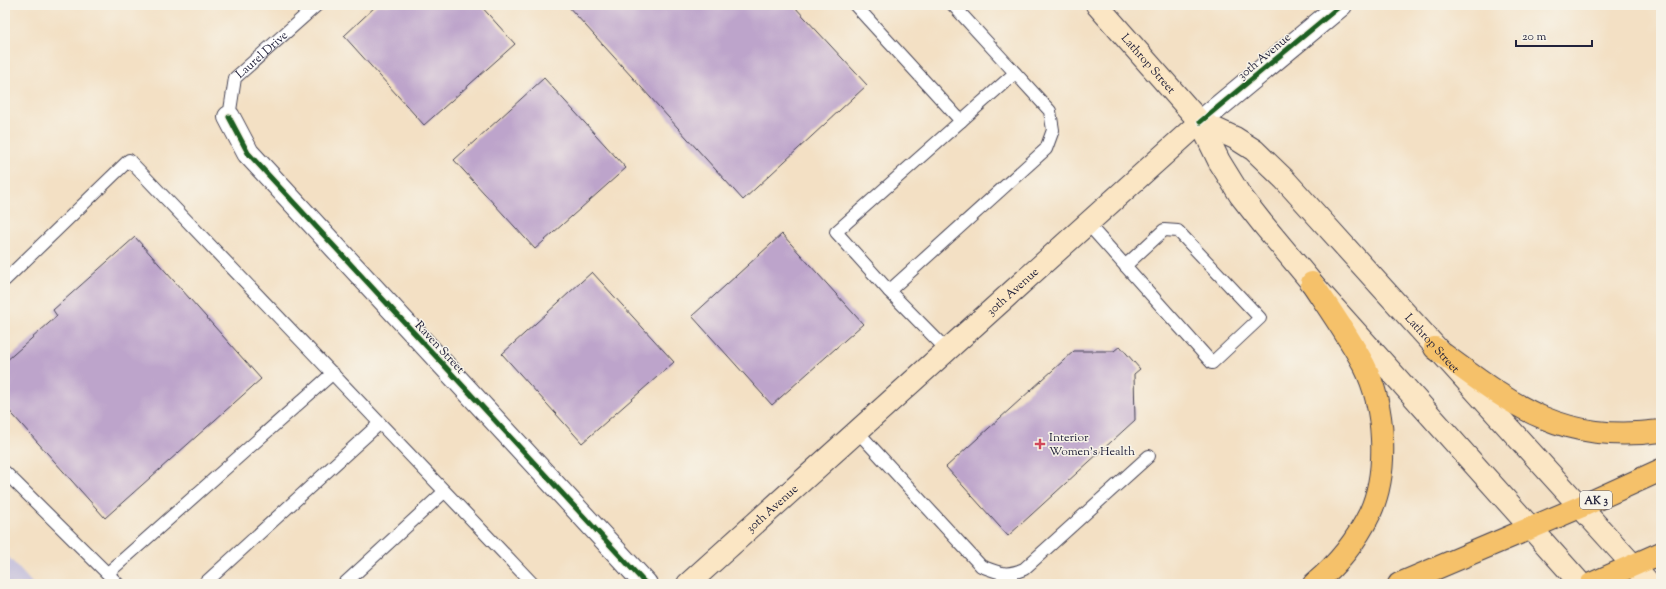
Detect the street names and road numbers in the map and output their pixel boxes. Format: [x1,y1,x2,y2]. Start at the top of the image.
street label: Laurel Drive [232,27,293,83]
street label: 30th Avenue [1234,29,1296,84]
street label: Lathrop Street [1116,30,1179,98]
street label: 30th Avenue [983,263,1044,320]
street label: Lathrop Street [1400,310,1463,378]
street label: Raven Street [410,317,468,378]
street label: 30th Avenue [742,480,803,537]
road number: AK 3 [1580,491,1612,509]

